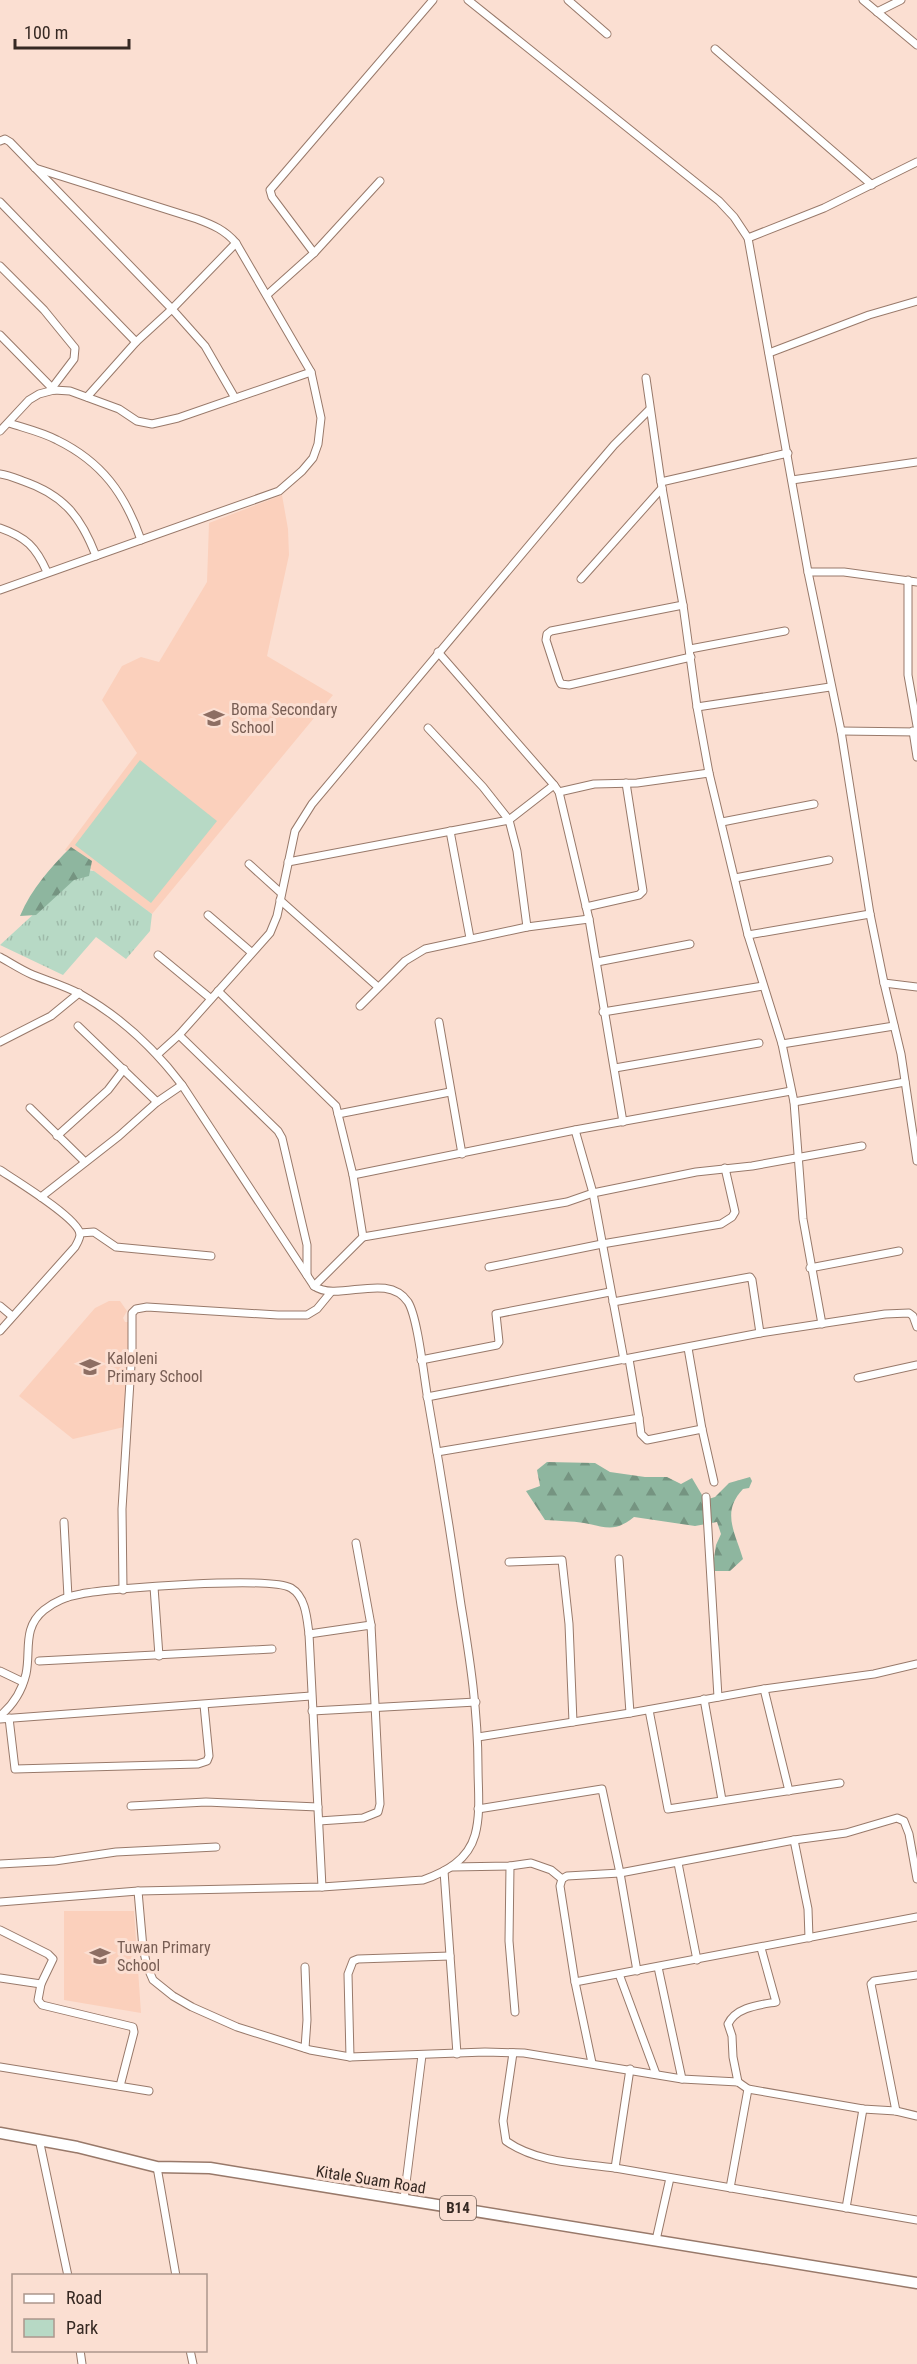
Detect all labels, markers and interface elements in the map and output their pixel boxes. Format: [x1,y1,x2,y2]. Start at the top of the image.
scale bar [15,12,129,50]
text: 100 m [24,22,68,43]
place label: Boma Secondary School [231,700,338,737]
school or university icon: Boma Secondary School [202,706,226,730]
place label: Kaloleni Primary School [107,1349,203,1386]
school or university icon: Kaloleni Primary School [78,1355,102,1379]
place label: Tuwan Primary School [117,1938,211,1975]
school or university icon: Tuwan Primary School [88,1944,112,1968]
street label: Kitale Suam Road [315,2161,427,2198]
road number: B14 [440,2196,476,2220]
legend [12,2274,207,2352]
text: Road [66,2287,102,2308]
text: Park [66,2317,98,2338]

